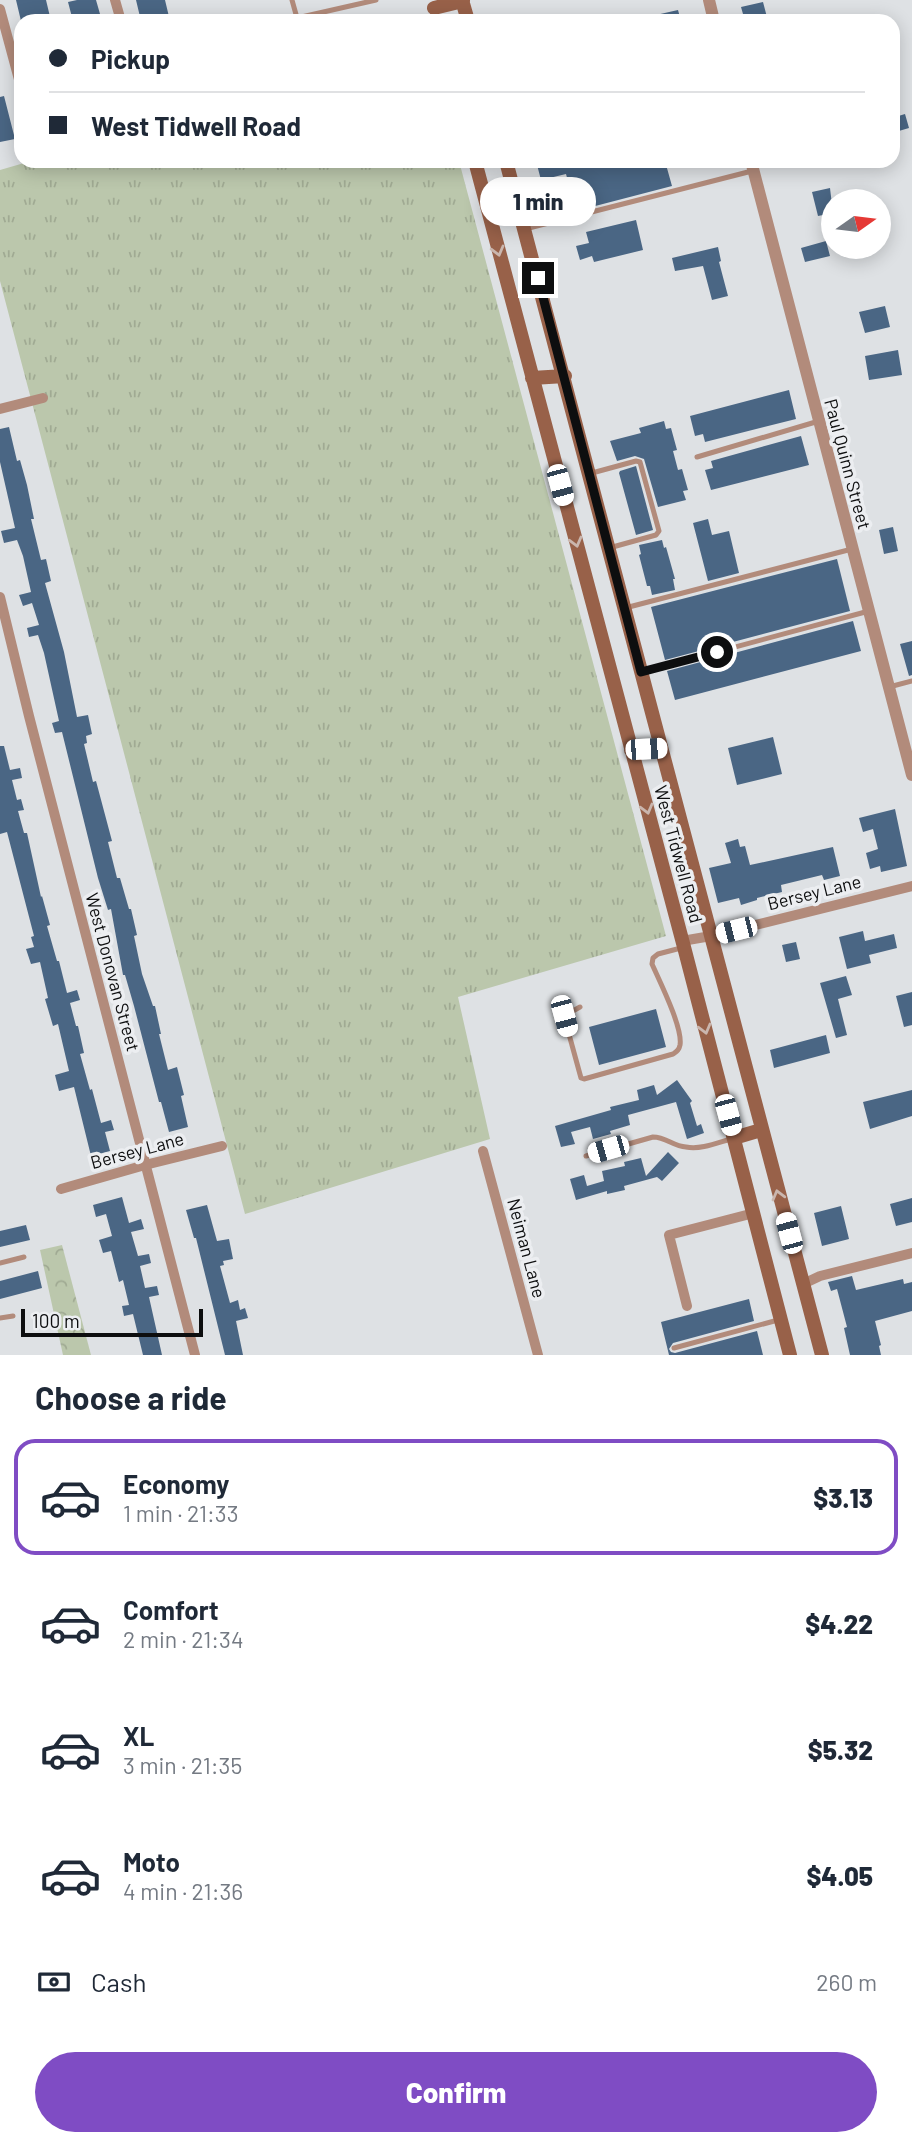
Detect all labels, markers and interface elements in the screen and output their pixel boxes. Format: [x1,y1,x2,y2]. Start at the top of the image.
text: Pickup [91,43,170,74]
text: West Tidwell Road [91,110,301,141]
callout: 1 min [480,176,596,226]
text: 1 min [513,187,563,215]
north arrow [821,189,891,259]
map controls [821,189,891,259]
one-way arrow [490,245,504,257]
route end [522,262,554,294]
street label: Paul Quinn Street [820,396,876,532]
car [545,462,576,508]
one-way arrow [567,535,582,547]
route start [701,636,733,668]
car [625,737,668,761]
street label: West Tidwell Road [650,783,708,925]
one-way arrow [639,803,653,815]
street label: Bersey Lane [765,870,863,914]
street label: West Donovan Street [81,890,145,1054]
car [714,915,759,945]
car [549,993,580,1039]
one-way arrow [697,1022,712,1034]
car [713,1092,744,1138]
street label: Bersey Lane [88,1127,186,1173]
car [585,1133,632,1165]
one-way arrow [772,1189,787,1201]
street label: Neiman Lane [503,1196,551,1300]
car [774,1210,805,1256]
scale bar [21,1306,203,1338]
text: 100 m [32,1309,80,1332]
text: Choose a ride [35,1378,227,1416]
icon: car [39,1466,102,1529]
text: Economy [123,1468,229,1499]
text: $3.13 [813,1482,873,1513]
text: 1 min · 21:33 [123,1499,239,1527]
icon: car [39,1592,102,1655]
text: Comfort [123,1594,219,1625]
text: $4.22 [805,1608,873,1639]
text: 2 min · 21:34 [123,1625,244,1653]
icon: car [39,1718,102,1781]
text: XL [123,1720,154,1751]
text: $5.32 [808,1734,873,1765]
text: 3 min · 21:35 [123,1751,242,1779]
icon: car [39,1844,102,1907]
text: Moto [123,1846,180,1877]
text: $4.05 [806,1860,873,1891]
text: 4 min · 21:36 [123,1877,243,1905]
icon: cash [35,1963,73,2001]
text: Cash [91,1966,146,1997]
text: 260 m [816,1968,877,1996]
button: Confirm [35,2052,877,2132]

